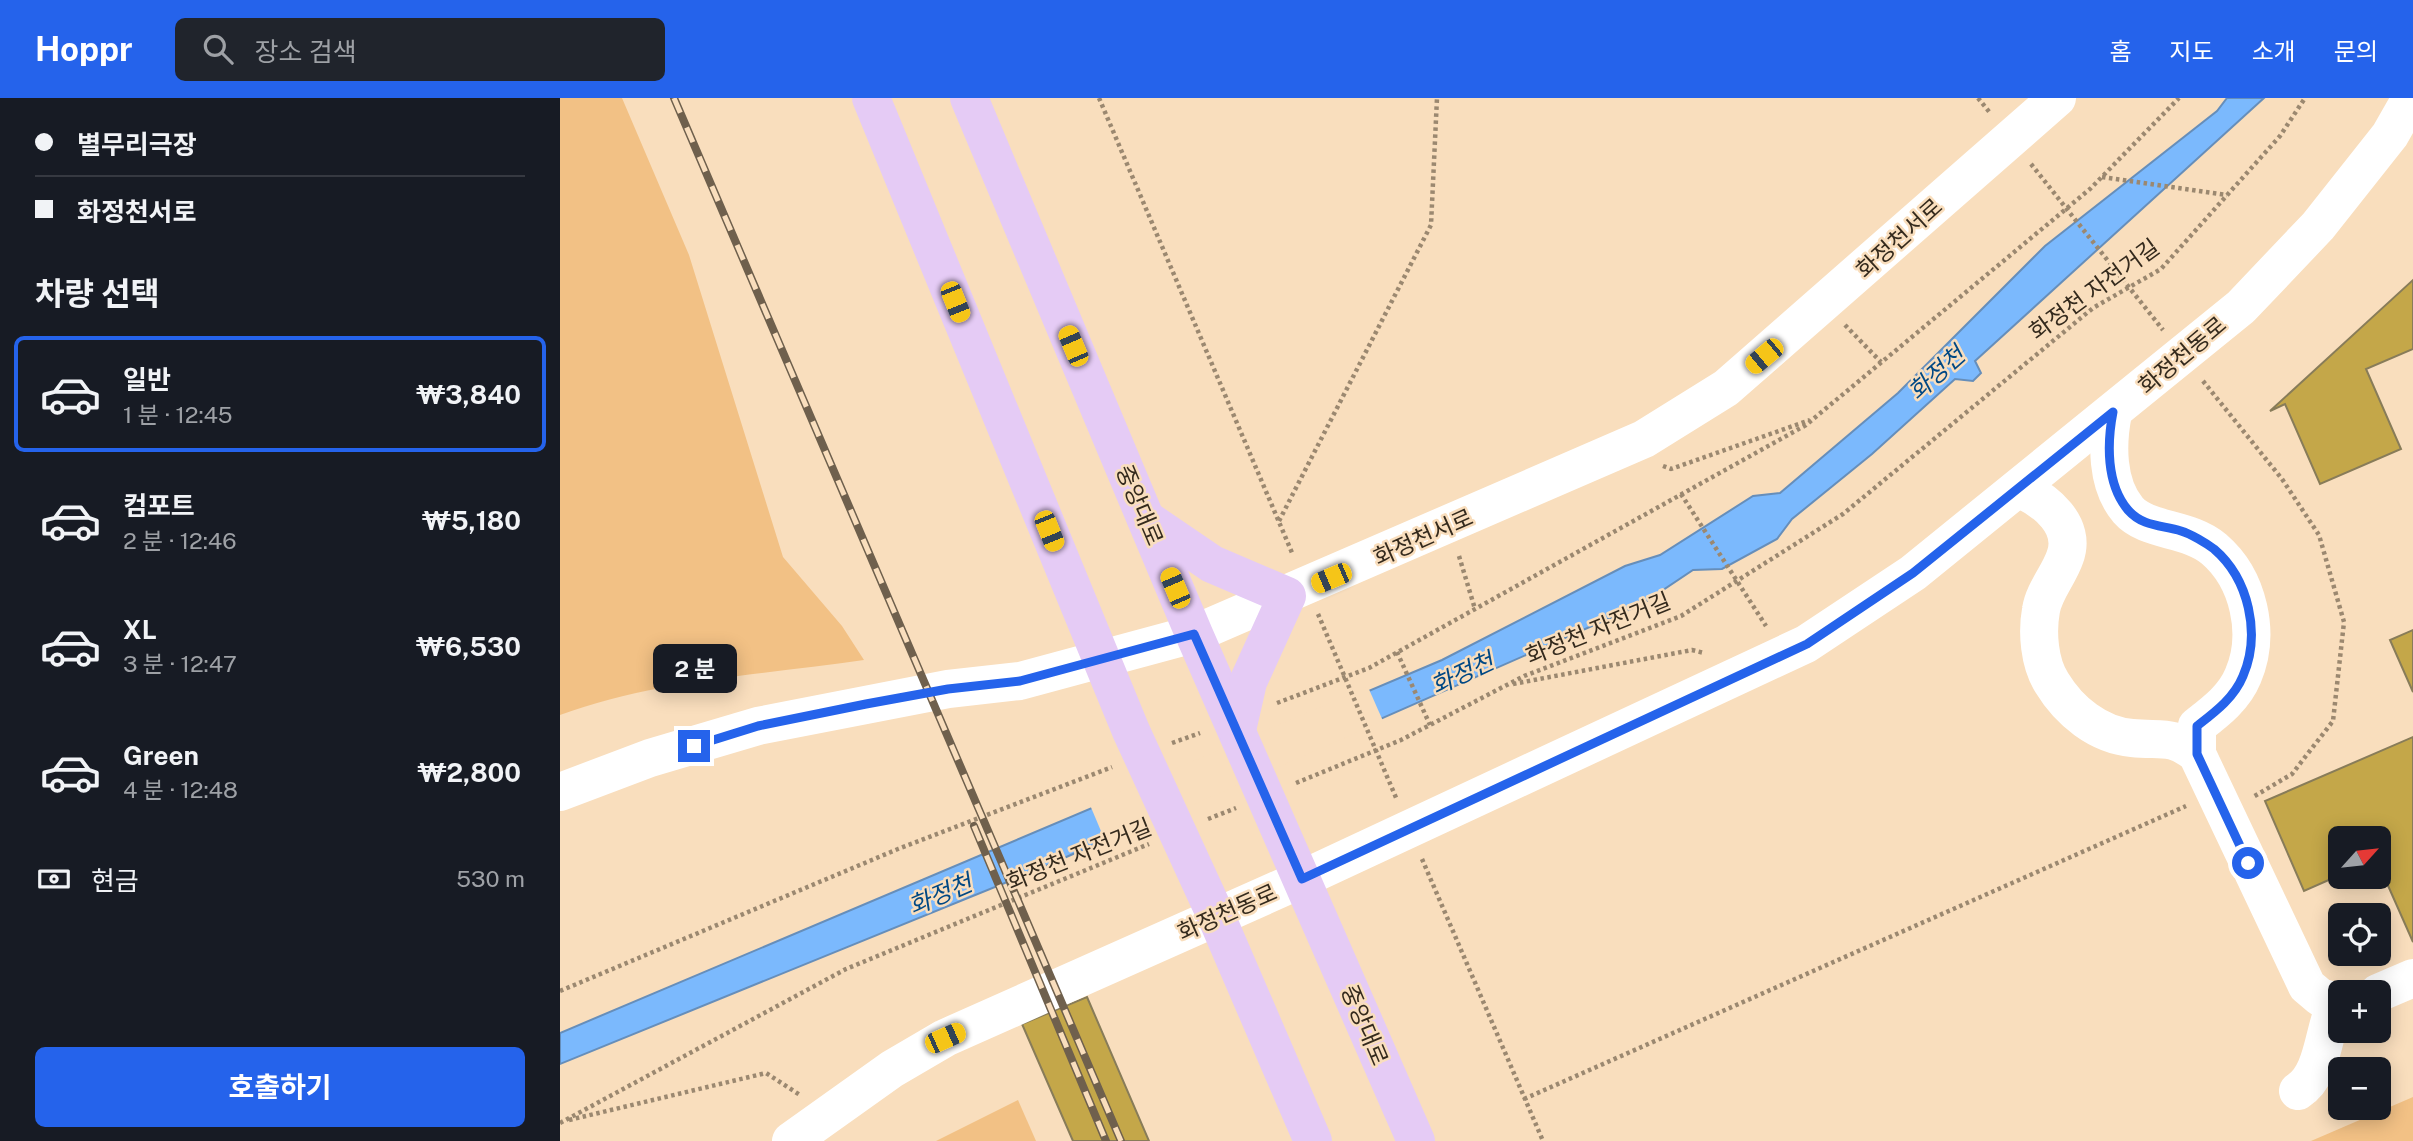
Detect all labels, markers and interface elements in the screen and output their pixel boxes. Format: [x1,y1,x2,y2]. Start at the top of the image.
search box [175,18,665,81]
text: Hoppr [35,30,133,68]
icon: search [199,30,237,68]
text: 장소 검색 [255,36,357,67]
text: 홈 [2109,37,2131,65]
text: 지도 [2169,37,2214,65]
text: 소개 [2252,37,2296,65]
text: 문의 [2334,37,2378,65]
text: 별무리극장 [77,129,197,160]
street label: 화정천서로 [1851,193,1947,283]
text: 화정천서로 [77,196,197,227]
street label: 화정천 자전거길 [2024,233,2164,345]
text: 차량 선택 [35,275,160,312]
car [938,279,973,325]
street label: 화정천동로 [2133,311,2231,399]
car [1056,323,1091,369]
car [1742,334,1787,378]
water label: 화정천 [1902,338,1972,406]
icon: car [39,363,102,426]
text: 일반 [123,364,171,395]
text: ₩3,840 [416,379,521,410]
text: 1 분 · 12:45 [123,401,233,428]
street label: 중앙대로 [1111,461,1169,549]
icon: car [39,489,102,552]
text: 컴포트 [123,490,195,521]
street label: 화정천서로 [1369,503,1477,571]
text: ₩5,180 [422,505,521,536]
car [1032,508,1067,554]
text: 2 분 · 12:46 [123,527,237,554]
car [1308,560,1355,596]
car [1158,565,1193,611]
street label: 화정천 자전거길 [1522,587,1674,669]
text: XL [123,614,157,645]
icon: car [39,615,102,678]
text: ₩6,530 [416,631,521,662]
callout: 2 분 [652,644,736,694]
water label: 화정천 [1426,645,1501,700]
text: 3 분 · 12:47 [123,650,237,677]
text: 2 분 [675,655,715,682]
route end [678,730,710,762]
text: Green [123,740,199,771]
icon: car [39,741,102,804]
text: ₩2,800 [417,757,521,788]
text: 4 분 · 12:48 [123,776,238,803]
street label: 화정천 자전거길 [1003,813,1155,895]
north arrow [2328,826,2390,889]
map controls [2328,826,2391,1120]
route start [2232,847,2264,879]
icon: cash [35,860,73,898]
text: 현금 [91,865,139,896]
text: 530 m [456,865,525,892]
water label: 화정천 [904,867,979,920]
street label: 화정천동로 [1173,878,1281,946]
button: locate [2328,903,2391,966]
button: + [2328,980,2391,1043]
street label: 중앙대로 [1336,981,1394,1069]
car [922,1020,969,1056]
button: 호출하기 [35,1047,525,1127]
button: − [2328,1057,2391,1120]

